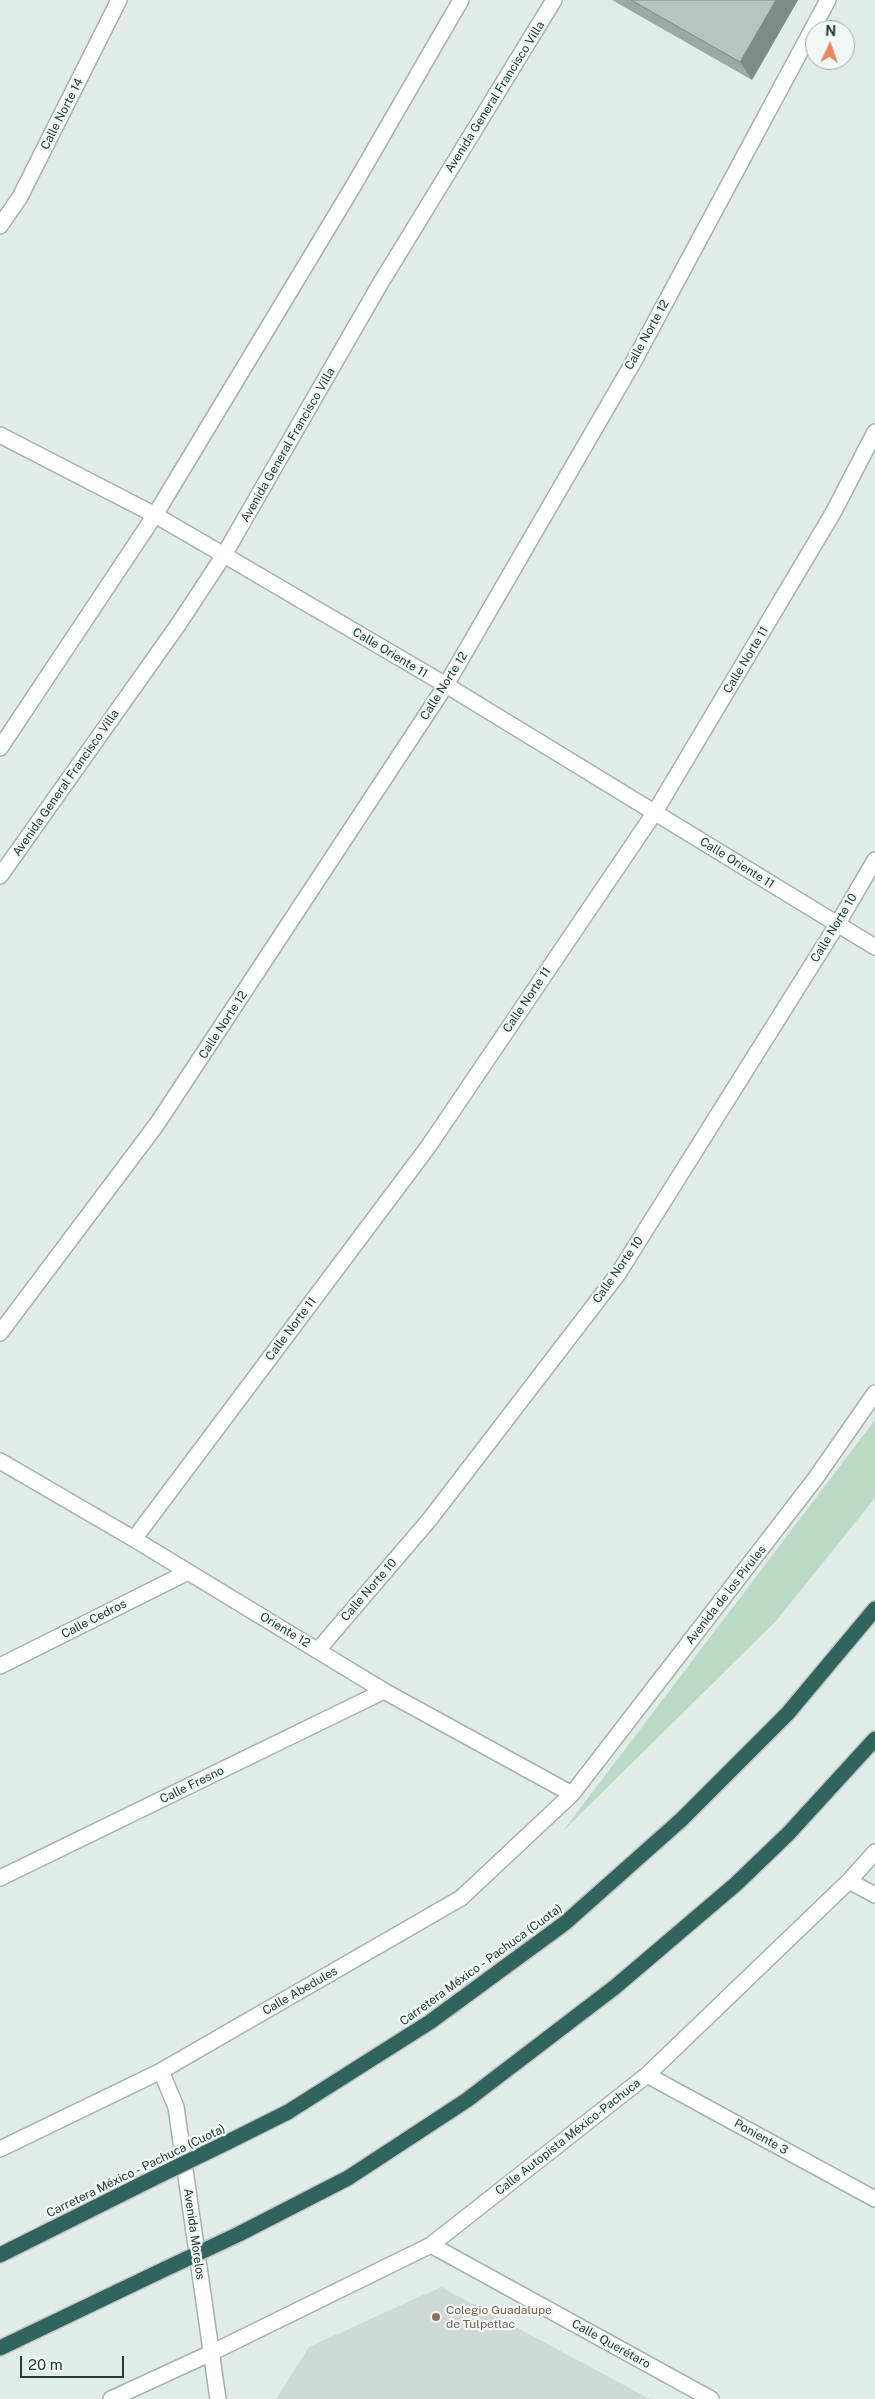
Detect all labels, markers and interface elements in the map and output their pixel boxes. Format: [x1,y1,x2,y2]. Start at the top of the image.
street label: Avenida General Francisco Villa [442,19,548,175]
north arrow [805,20,855,70]
text: N [825,23,837,39]
street label: Calle Norte 14 [38,76,86,152]
street label: Calle Norte 12 [622,297,672,373]
street label: Avenida General Francisco Villa [238,365,338,525]
street label: Calle Norte 11 [720,624,772,696]
street label: Calle Oriente 11 [350,625,430,681]
street label: Calle Norte 12 [417,649,471,723]
street label: Avenida General Francisco Villa [10,707,122,859]
street label: Calle Oriente 11 [697,834,777,892]
street label: Calle Norte 10 [808,891,860,965]
street label: Calle Norte 11 [500,965,554,1035]
street label: Calle Norte 12 [196,988,250,1062]
street label: Calle Norte 10 [590,1234,646,1306]
street label: Calle Norte 11 [263,1294,319,1364]
street label: Avenida de los Pirules [683,1543,769,1647]
street label: Calle Norte 10 [338,1556,400,1624]
street label: Calle Cedros [59,1596,129,1642]
street label: Oriente 12 [257,1609,313,1651]
street label: Calle Fresno [158,1763,226,1807]
street label: Carretera México - Pachuca (Cuota) [397,1901,565,2029]
street label: Calle Abedules [260,1964,340,2018]
street label: Calle Autopista México-Pachuca [492,2076,644,2198]
street label: Poniente 3 [732,2116,790,2158]
street label: Carretera México - Pachuca (Cuota) [44,2121,228,2221]
street label: Avenida Morelos [180,2187,208,2281]
place label: Colegio Guadalupe de Tulpetlac [446,2303,552,2331]
marker: Colegio Guadalupe de Tulpetlac [430,2311,442,2323]
street label: Calle Querétaro [569,2316,653,2372]
scale bar [22,2346,126,2378]
text: 20 m [28,2356,63,2373]

